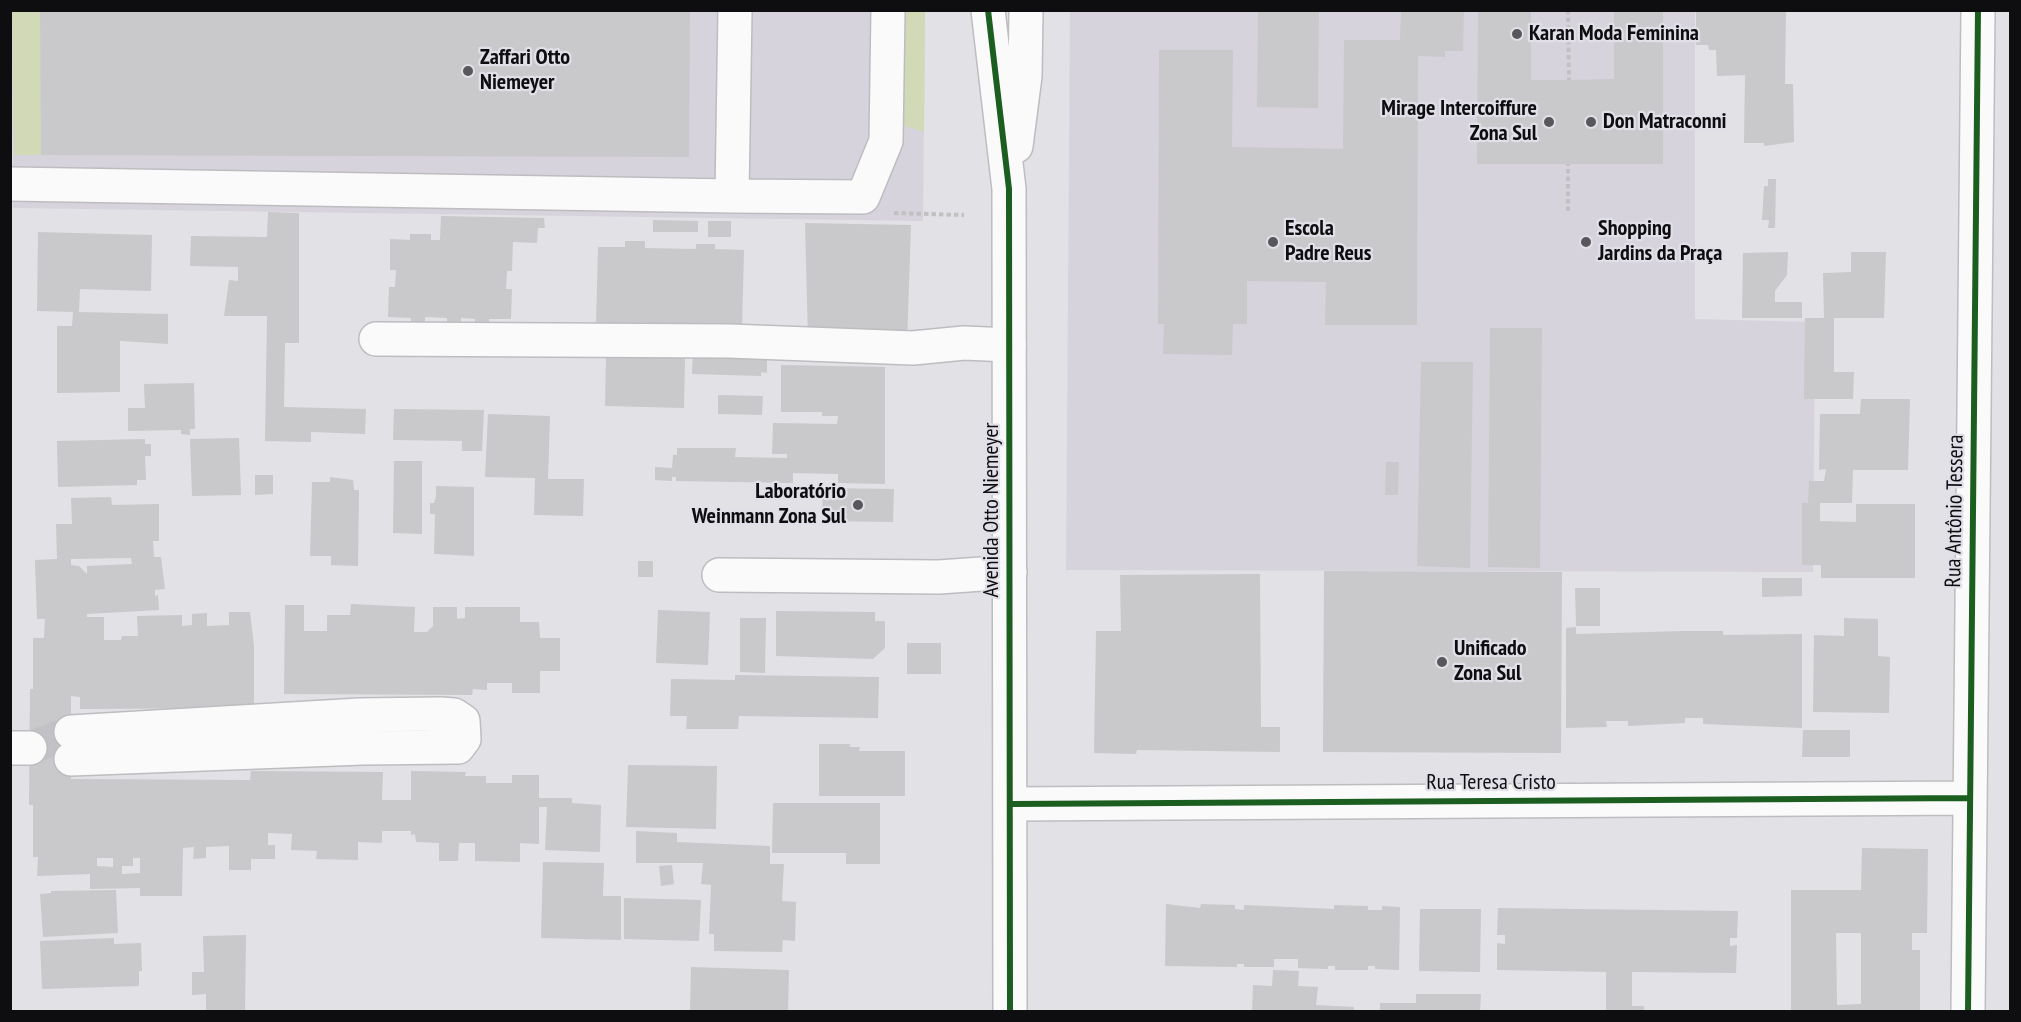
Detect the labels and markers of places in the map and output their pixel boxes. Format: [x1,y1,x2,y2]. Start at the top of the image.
place label: Karan Moda Feminina [1529,21,1699,47]
marker: Karan Moda Feminina [1510,27,1524,41]
place label: Zaffari Otto Niemeyer [480,45,570,96]
marker: Zaffari Otto Niemeyer [461,64,475,78]
place label: Mirage Intercoiffure Zona Sul [1381,96,1537,148]
place label: Don Matraconni [1603,109,1726,135]
marker: Mirage Intercoiffure Zona Sul [1542,115,1556,129]
marker: Don Matraconni [1584,115,1598,129]
place label: Escola Padre Reus [1285,216,1371,268]
place label: Shopping Jardins da Praça [1598,216,1722,268]
marker: Escola Padre Reus [1266,235,1280,249]
marker: Shopping Jardins da Praça [1579,235,1593,249]
place label: Laboratório Weinmann Zona Sul [692,479,846,530]
marker: Laboratório Weinmann Zona Sul [851,498,865,512]
place label: Unificado Zona Sul [1454,636,1527,688]
marker: Unificado Zona Sul [1435,655,1449,669]

